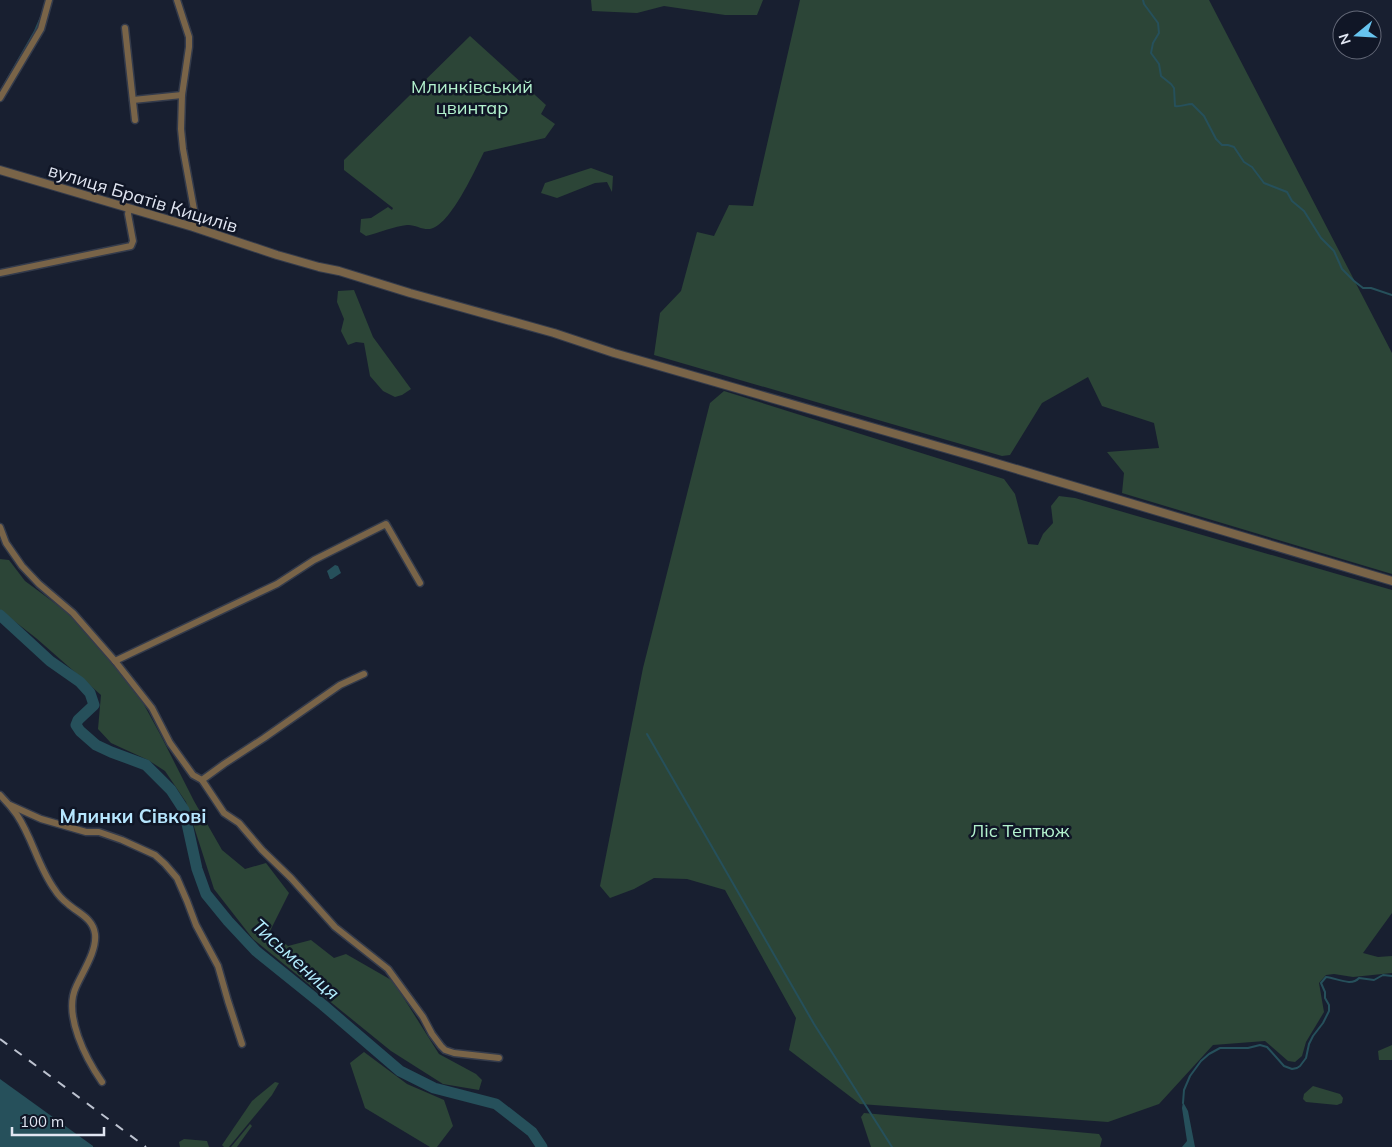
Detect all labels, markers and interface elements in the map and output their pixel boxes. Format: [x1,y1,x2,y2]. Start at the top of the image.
north arrow [1332,10,1382,60]
text: N [1334,31,1355,47]
park label: Млинківський цвинтар [411,75,533,119]
street label: вулиця Братів Кицилів [45,158,241,238]
district label: Млинки Сівкові [59,804,207,828]
park label: Ліс Тептюж [970,819,1070,842]
water label: Тисьмениця [247,913,345,1005]
scale bar [12,1104,105,1136]
text: 100 m [20,1112,64,1131]

